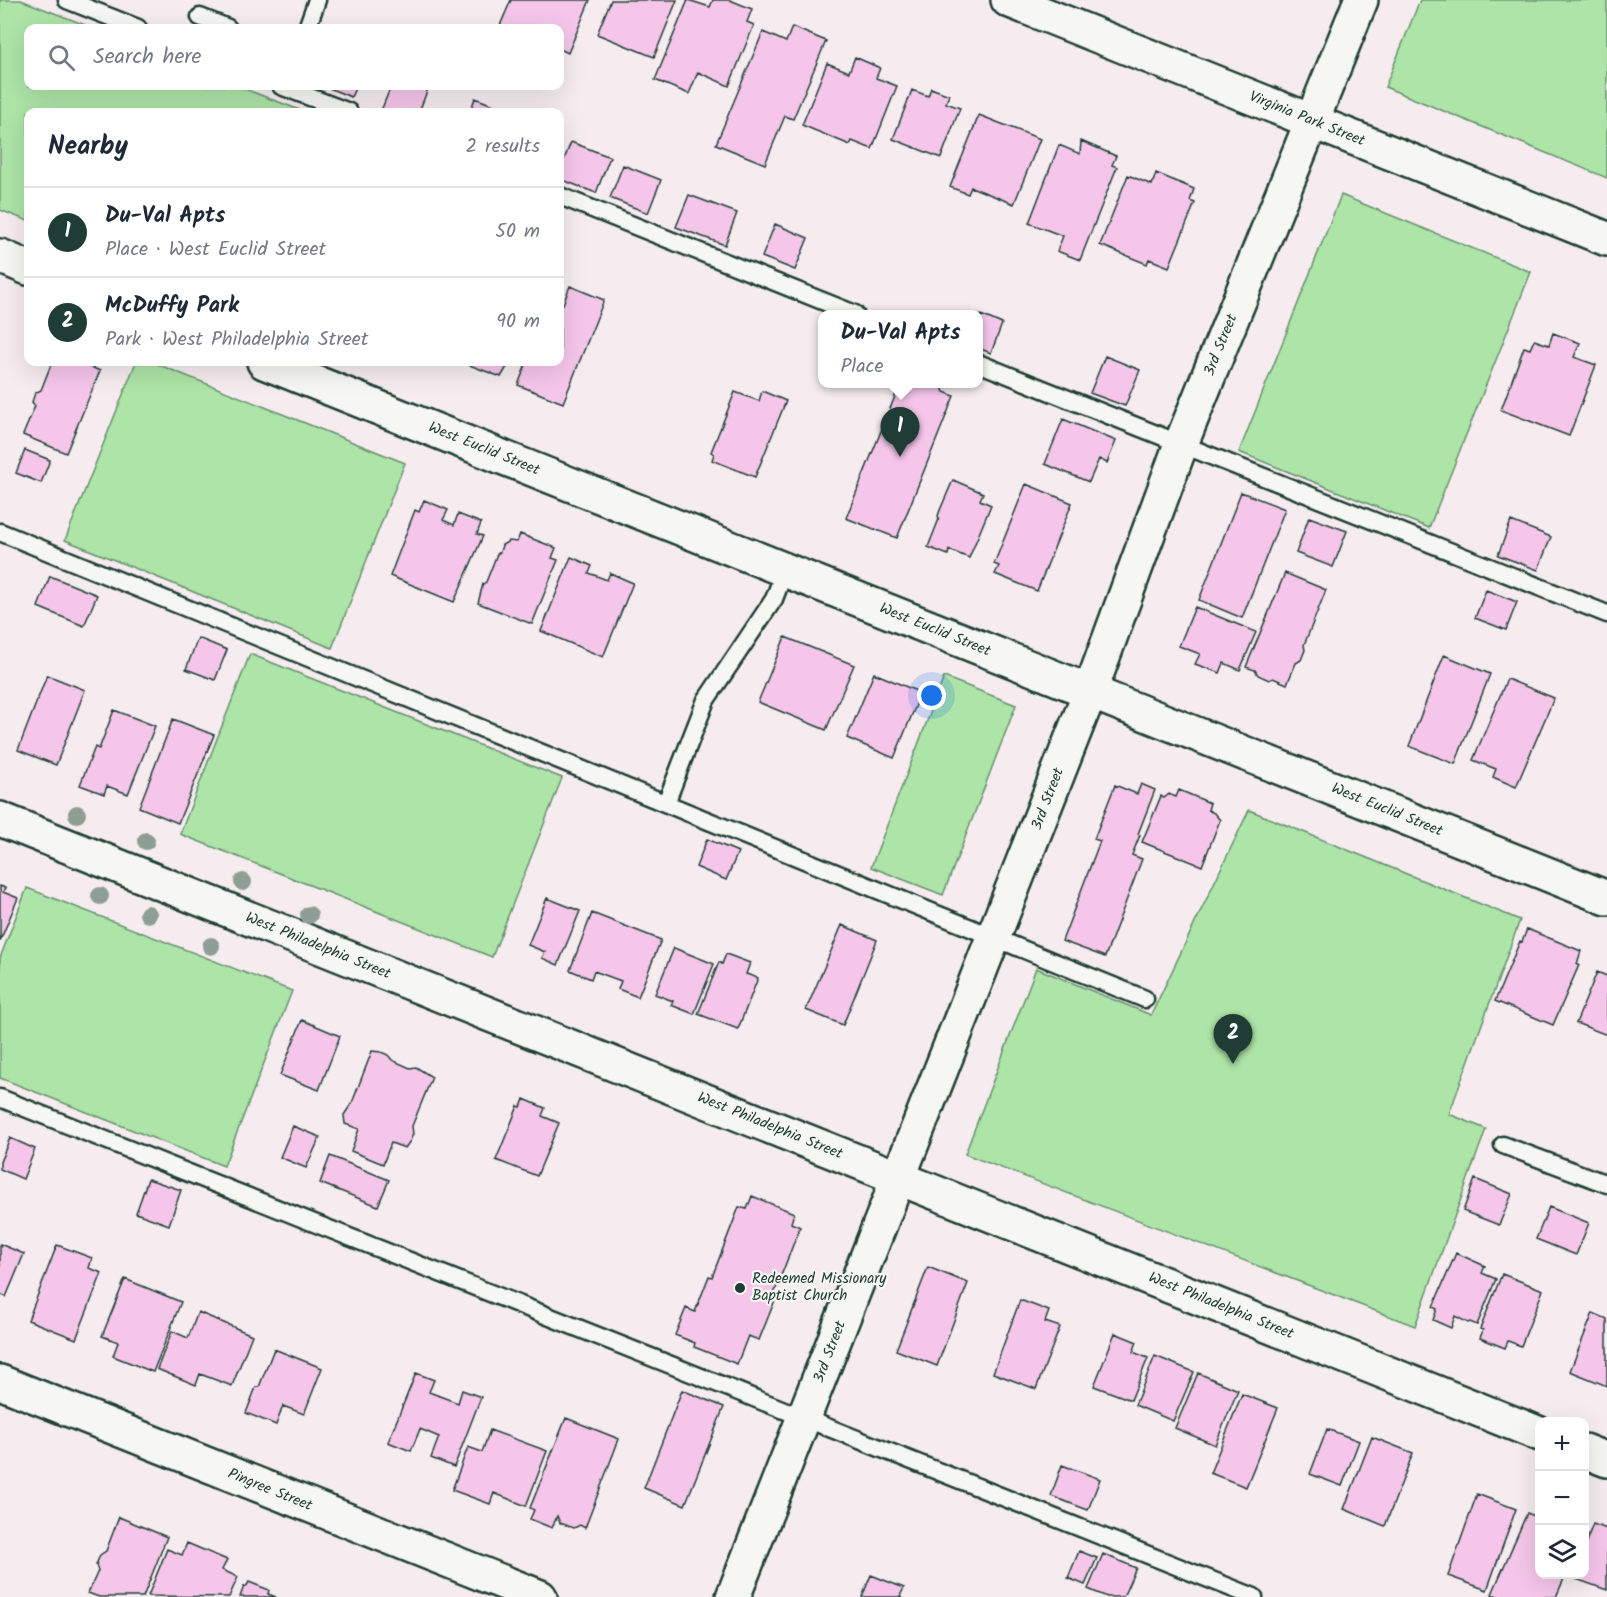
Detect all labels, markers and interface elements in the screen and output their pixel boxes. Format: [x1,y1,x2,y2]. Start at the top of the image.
search box [24,24,564,90]
text: Search here [93,40,201,75]
icon: search [45,41,78,74]
street label: Virginia Park Street [1245,85,1369,153]
text: Nearby [48,126,128,168]
text: 2 results [465,131,540,163]
text: Du-Val Apts [105,199,225,234]
text: 1 [64,216,71,248]
text: 50 m [495,216,540,248]
text: Place · West Euclid Street [105,234,326,266]
text: McDuffy Park [105,289,239,324]
text: 2 [62,306,73,338]
text: 90 m [496,306,540,338]
popup [818,310,983,388]
street label: 3rd Street [1198,310,1244,380]
text: Du-Val Apts [840,316,961,351]
text: Park · West Philadelphia Street [105,324,369,356]
text: Place [840,351,883,383]
pin: 1 [880,408,920,457]
street label: West Euclid Street [425,416,543,482]
street label: West Euclid Street [876,597,994,663]
your location [917,681,946,710]
street label: 3rd Street [1025,764,1071,834]
street label: West Euclid Street [1328,777,1446,843]
street label: West Philadelphia Street [242,906,395,986]
pin: 2 [1214,1014,1252,1064]
street label: West Philadelphia Street [694,1086,847,1166]
street label: West Philadelphia Street [1145,1266,1298,1346]
place label: Redeemed Missionary Baptist Church [752,1267,887,1308]
marker: Redeemed Missionary Baptist Church [733,1281,747,1295]
street label: 3rd Street [807,1317,853,1387]
map controls [1535,1417,1589,1579]
button: + [1535,1417,1589,1471]
street label: Pingree Street [224,1462,316,1518]
button: − [1535,1471,1589,1525]
button: layers [1535,1525,1589,1579]

